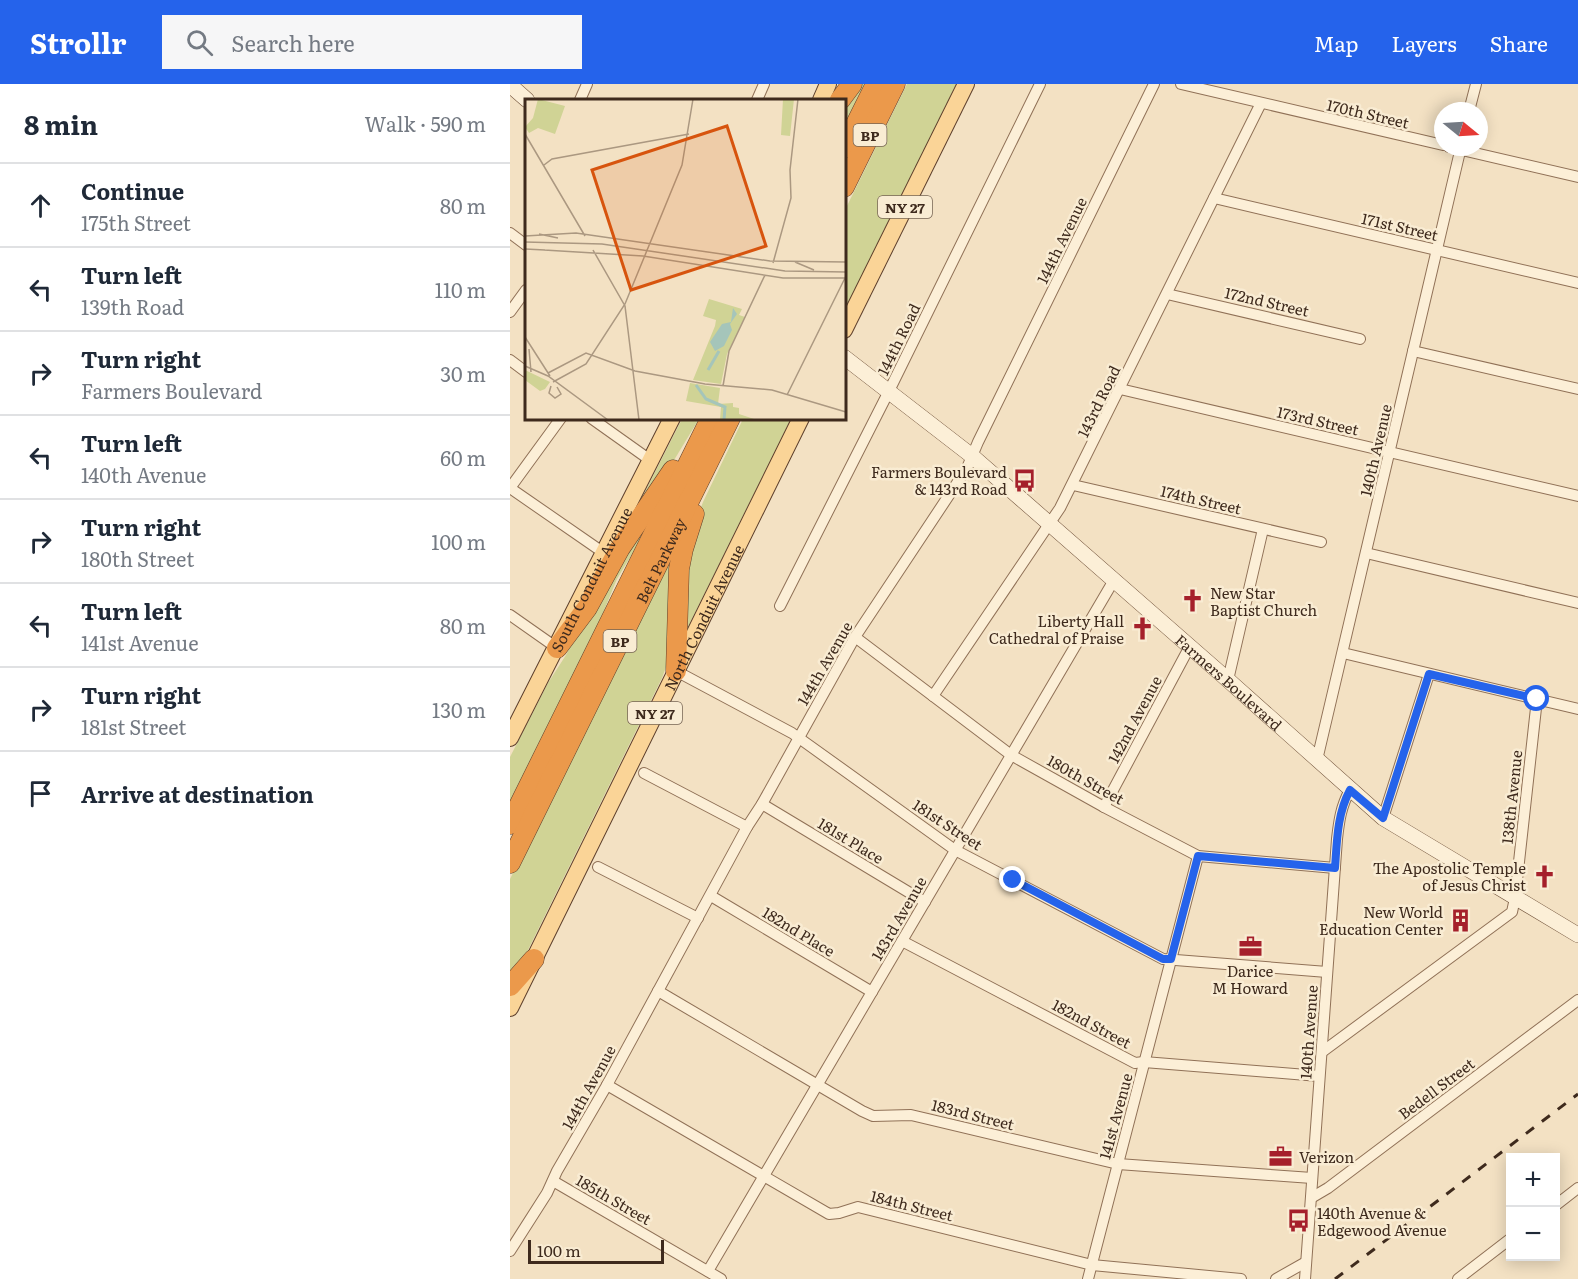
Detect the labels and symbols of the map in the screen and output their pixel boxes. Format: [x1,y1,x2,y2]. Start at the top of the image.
street label: 170th Street [1325,92,1411,134]
inset map [525,99,846,420]
north arrow [1434,102,1488,156]
road number: BP [854,124,886,146]
street label: 144th Avenue [1030,193,1092,287]
road number: NY 27 [878,196,932,218]
street label: 171st Street [1359,206,1441,246]
street label: 172nd Street [1223,280,1311,322]
street label: 144th Road [871,299,925,379]
street label: 143rd Road [1071,361,1125,441]
street label: 173rd Street [1275,399,1361,441]
street label: 140th Avenue [1353,401,1397,498]
place label: Farmers Boulevard & 143rd Road [871,460,1007,500]
bus stop icon: Farmers Boulevard & 143rd Road [1012,467,1038,493]
street label: 174th Street [1158,479,1244,519]
street label: South Conduit Avenue [544,503,637,656]
street label: Belt Parkway [629,513,691,607]
street label: North Conduit Avenue [657,540,749,694]
place label: New Star Baptist Church [1210,581,1317,621]
church icon: New Star Baptist Church [1179,588,1205,614]
place label: Liberty Hall Cathedral of Praise [989,609,1124,649]
church icon: Liberty Hall Cathedral of Praise [1129,616,1155,642]
street label: 144th Avenue [791,617,857,709]
street label: Farmers Boulevard [1171,628,1288,735]
road number: BP [604,630,636,652]
street label: 142nd Avenue [1101,671,1167,767]
route start [1523,685,1549,711]
road number: NY 27 [628,702,682,724]
street label: 180th Street [1043,748,1129,810]
street label: 138th Avenue [1495,749,1527,845]
street label: 181st Street [909,793,987,855]
street label: 181st Place [814,811,889,869]
place label: The Apostolic Temple of Jesus Christ [1373,856,1526,896]
church icon: The Apostolic Temple of Jesus Christ [1531,863,1557,889]
route end [999,866,1025,892]
street label: 143rd Avenue [865,872,931,964]
street label: 182nd Place [758,900,840,962]
place label: New World Education Center [1319,900,1443,940]
building icon: New World Education Center [1448,907,1474,933]
office icon: Darice M Howard [1237,933,1263,959]
place label: Darice M Howard [1212,959,1288,999]
street label: 140th Avenue [1293,984,1323,1080]
street label: 182nd Street [1048,992,1136,1054]
street label: 144th Avenue [555,1040,621,1134]
street label: Bedell Street [1393,1052,1479,1124]
street label: 141st Avenue [1092,1070,1138,1162]
street label: 183rd Street [929,1093,1017,1135]
office icon: Verizon [1268,1143,1294,1169]
place label: Verizon [1299,1145,1354,1168]
street label: 185th Street [572,1168,656,1230]
street label: 184th Street [868,1184,956,1226]
place label: 140th Avenue & Edgewood Avenue [1317,1201,1447,1241]
bus stop icon: 140th Avenue & Edgewood Avenue [1286,1208,1312,1234]
scale bar [528,1237,664,1264]

